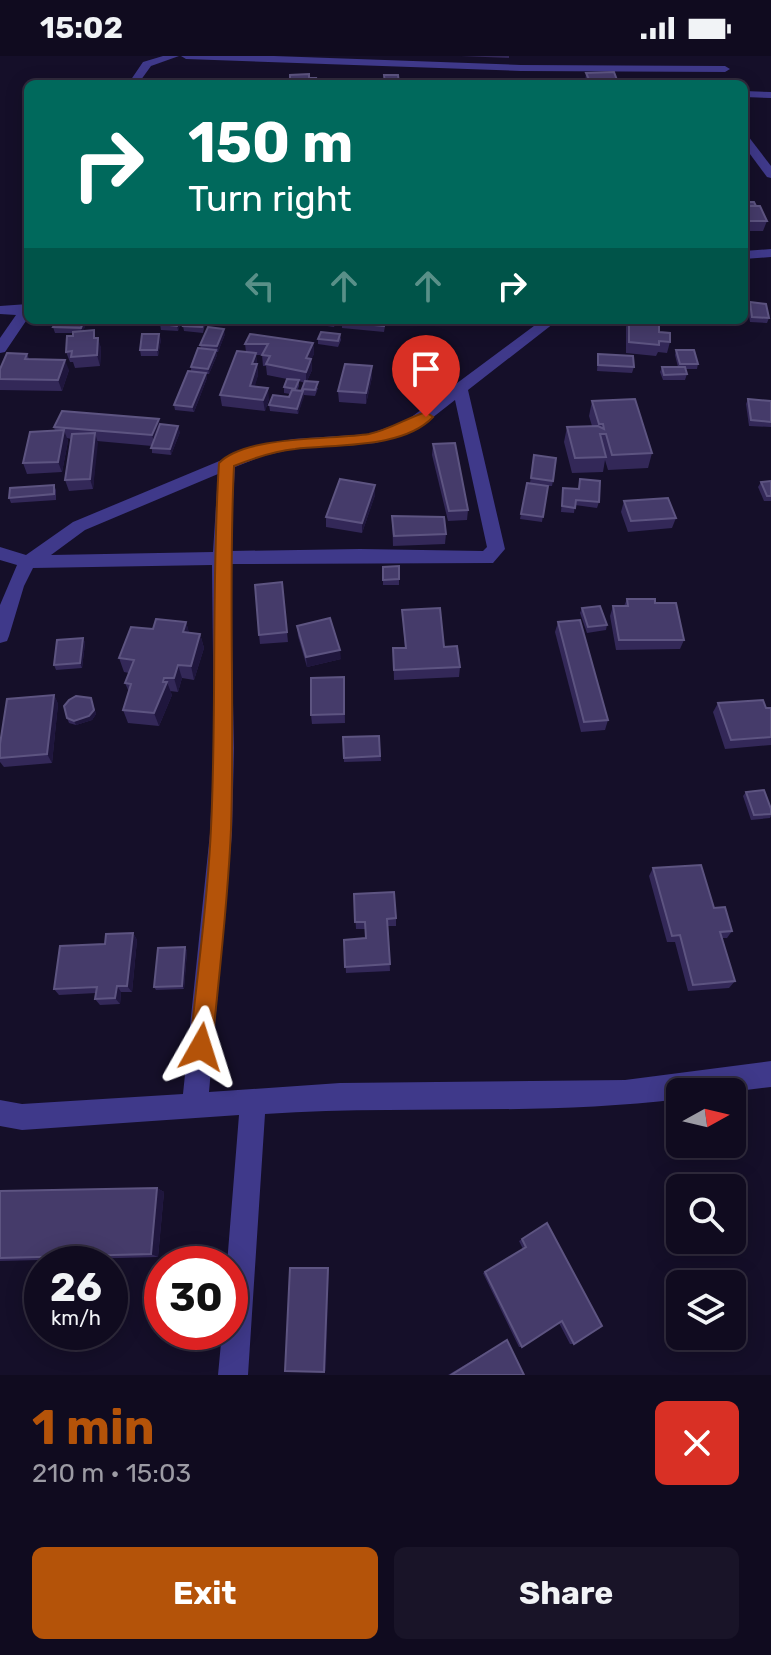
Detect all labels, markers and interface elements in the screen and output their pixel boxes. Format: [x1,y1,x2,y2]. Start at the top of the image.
text: 15:02 [40,10,123,46]
text: 150 m [188,110,353,176]
icon: right [56,112,160,216]
text: Turn right [188,177,352,220]
icon: left [238,264,282,308]
icon: ahead [322,264,366,308]
icon: ahead [406,264,450,308]
icon: right [490,264,534,308]
pin [392,335,460,417]
icon: arrive [404,347,448,391]
position arrow [159,1005,243,1089]
north arrow [666,1078,746,1158]
map controls [666,1078,746,1350]
button: search [666,1174,746,1254]
speed limit sign: 30 [144,1246,248,1350]
text: 26 [50,1264,102,1311]
button: layers [666,1270,746,1350]
text: km/h [51,1306,101,1330]
text: 1 min [32,1399,155,1456]
button: close [655,1401,739,1485]
text: 210 m · 15:03 [32,1458,191,1489]
button: Exit [32,1547,378,1639]
button: Share [394,1547,739,1639]

